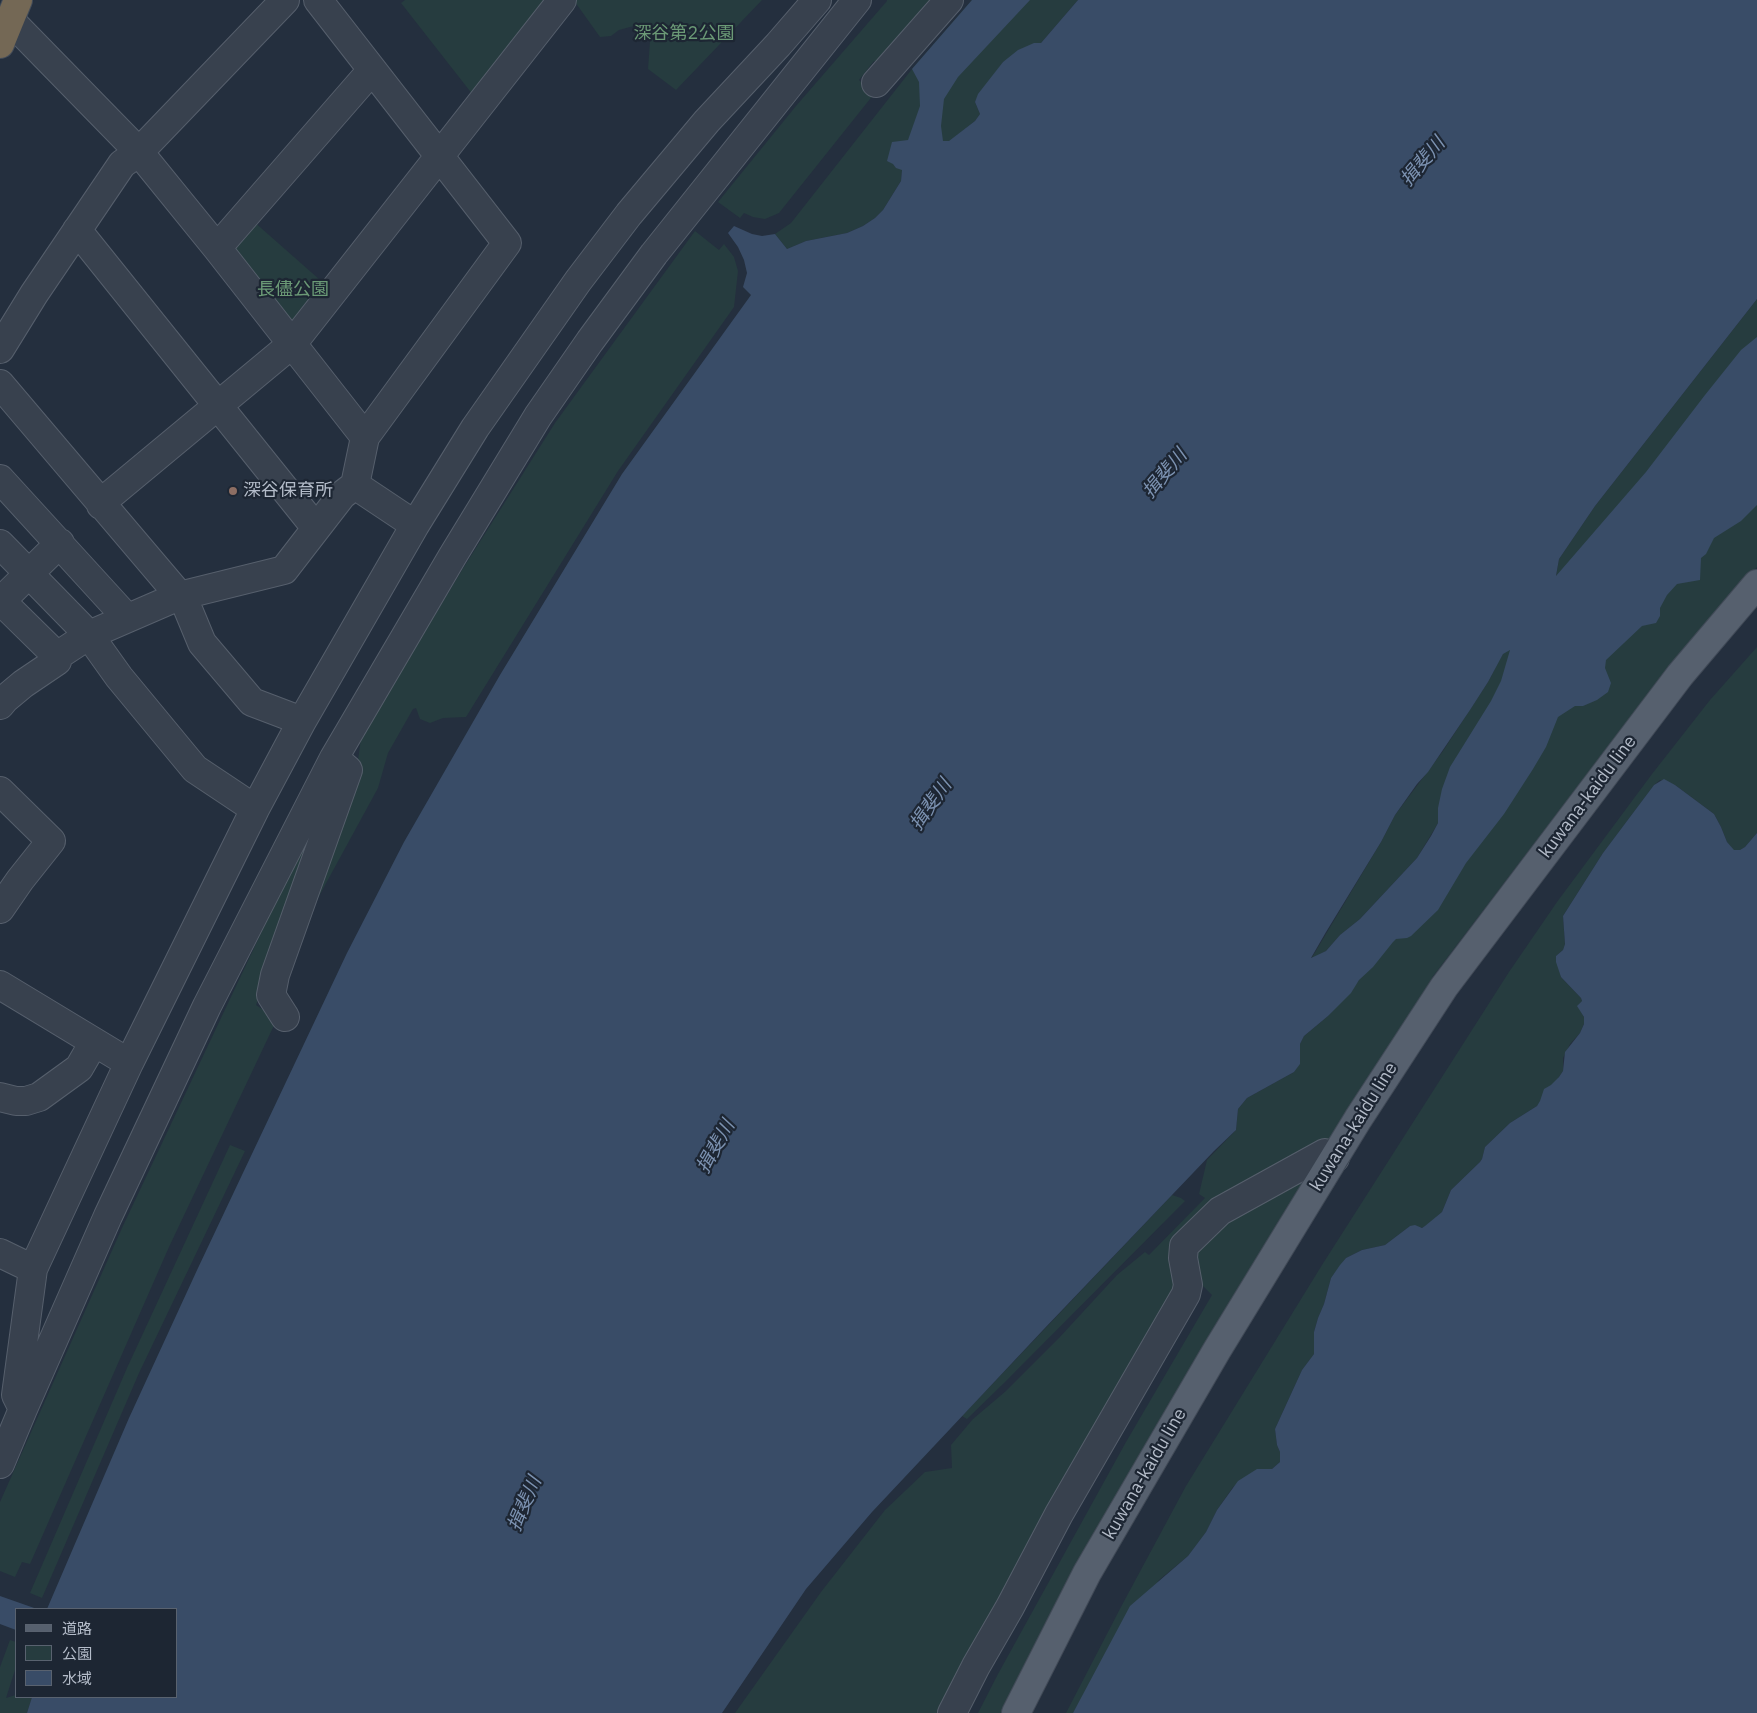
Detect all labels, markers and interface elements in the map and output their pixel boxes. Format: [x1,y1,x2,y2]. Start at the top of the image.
park label: 深谷第2公園 [634,23,734,45]
water label: 揖斐川 [1396,133,1450,191]
park label: 長儘公園 [257,279,329,301]
water label: 揖斐川 [1138,445,1192,503]
place label: 深谷保育所 [243,480,333,502]
marker: 深谷保育所 [227,485,239,497]
street label: kuwana-kaidu line [1535,732,1641,862]
water label: 揖斐川 [905,775,957,835]
street label: kuwana-kaidu line [1306,1059,1402,1195]
water label: 揖斐川 [692,1117,740,1177]
street label: kuwana-kaidu line [1099,1405,1191,1543]
water label: 揖斐川 [503,1473,547,1535]
legend [15,1608,178,1698]
text: 道路 [62,1619,92,1638]
text: 公園 [62,1644,92,1663]
text: 水域 [62,1669,92,1688]

